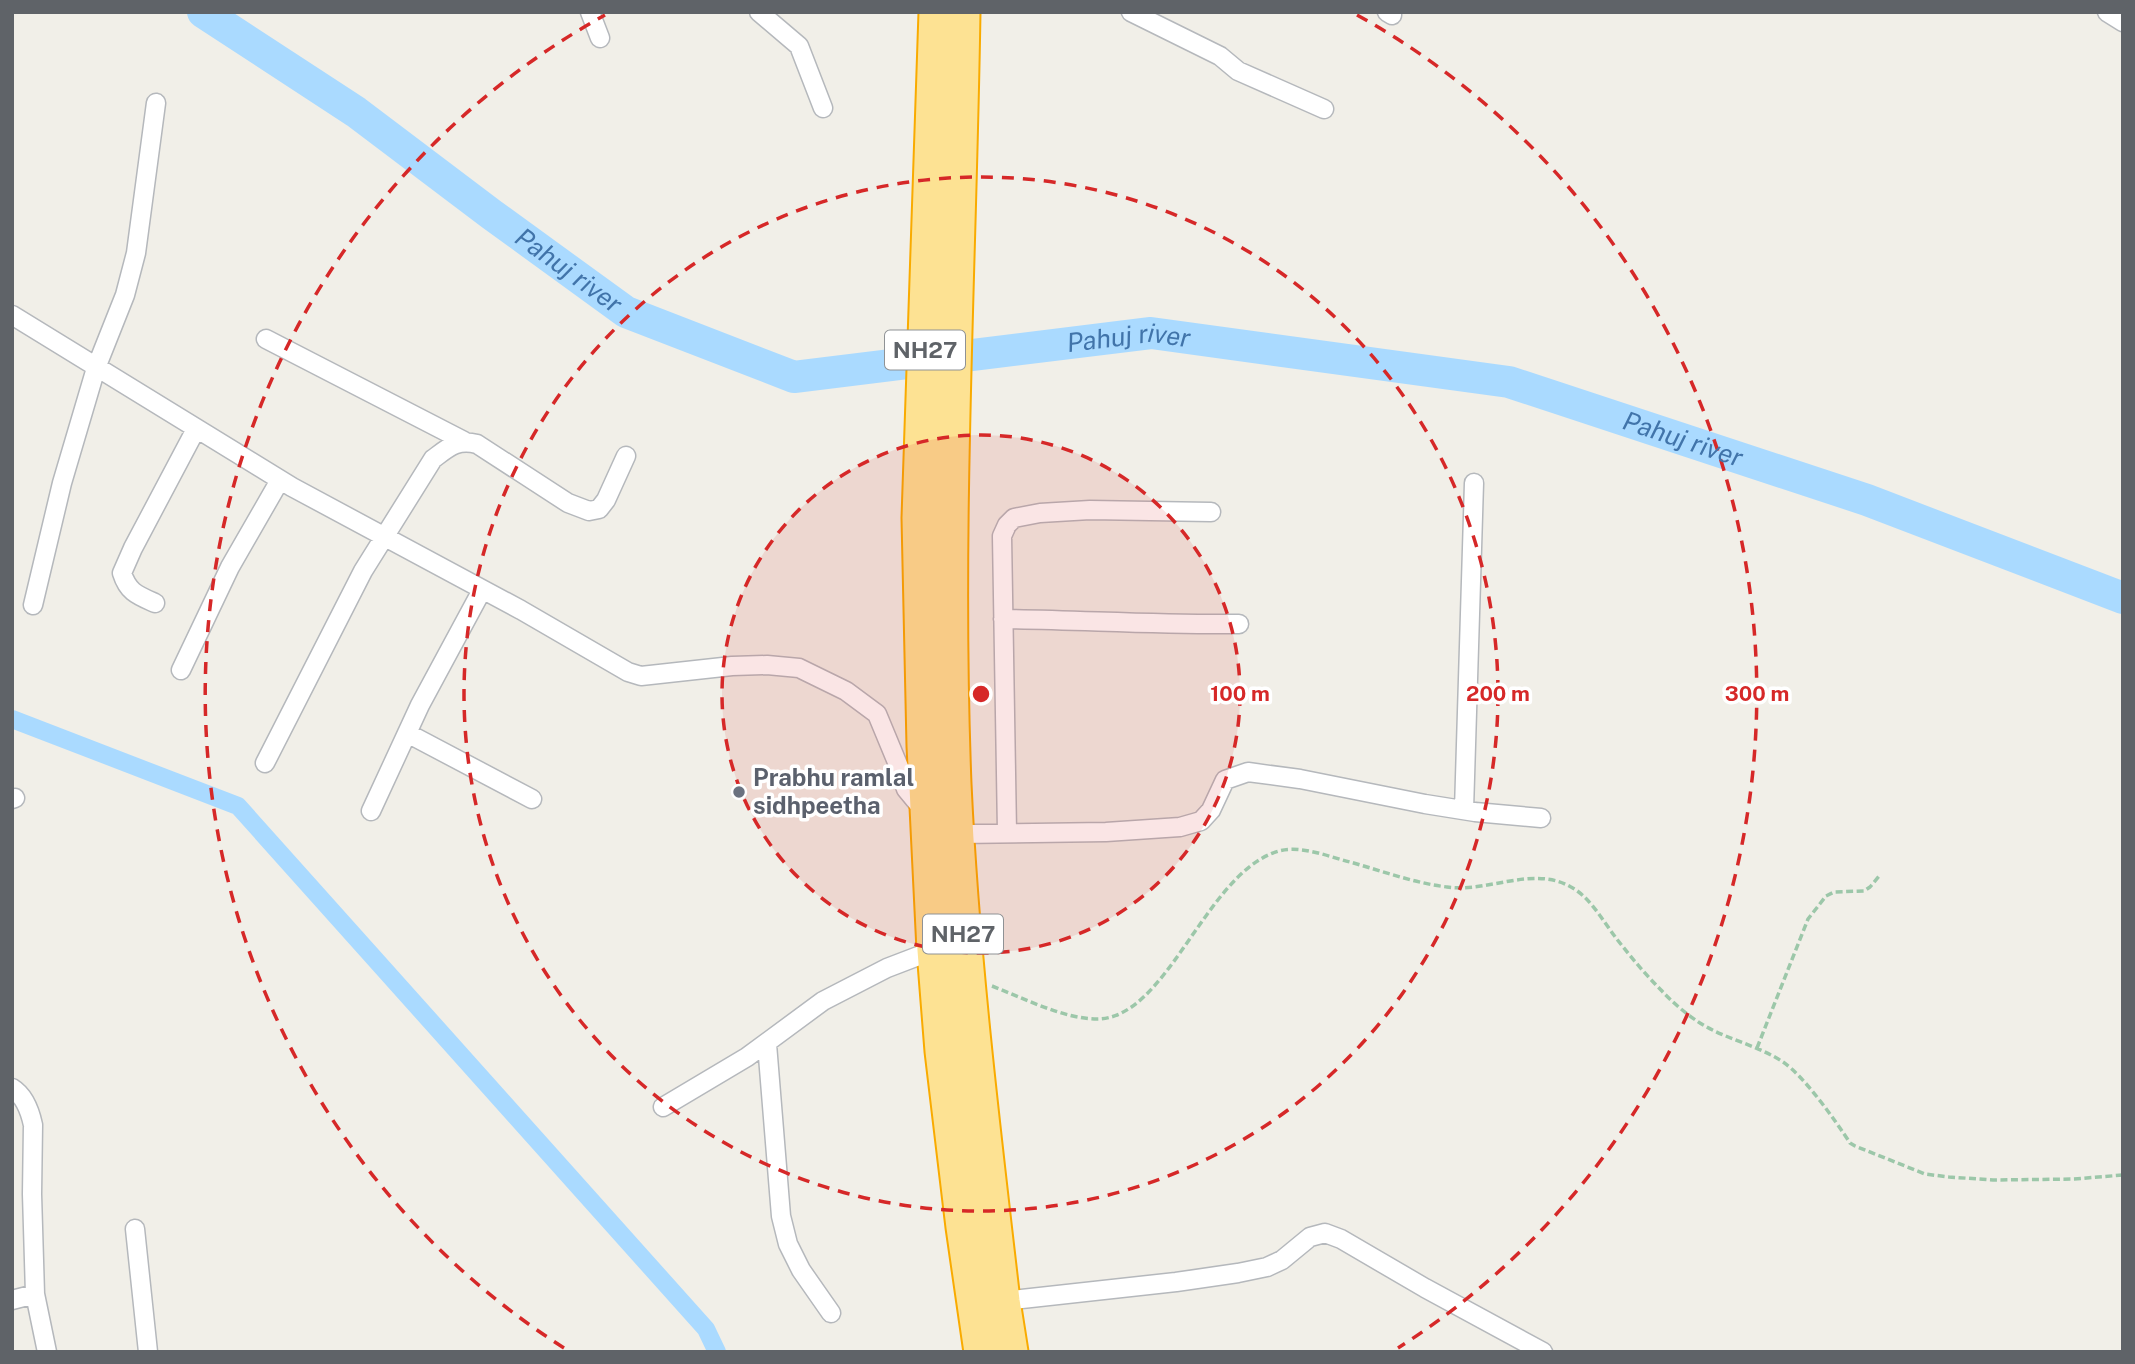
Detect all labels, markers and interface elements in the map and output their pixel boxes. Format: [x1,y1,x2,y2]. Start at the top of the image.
water label: Pahuj river [510,221,629,319]
water label: Pahuj river [1065,317,1193,358]
road number: NH27 [885,330,965,370]
water label: Pahuj river [1619,405,1747,473]
text: 100 m [1210,681,1270,706]
text: 200 m [1466,681,1530,706]
text: 300 m [1725,681,1789,706]
centre of rings [969,682,993,706]
place label: Prabhu ramlal sidhpeetha [753,763,914,819]
marker: Prabhu ramlal sidhpeetha [731,784,747,800]
road number: NH27 [923,914,1003,953]

